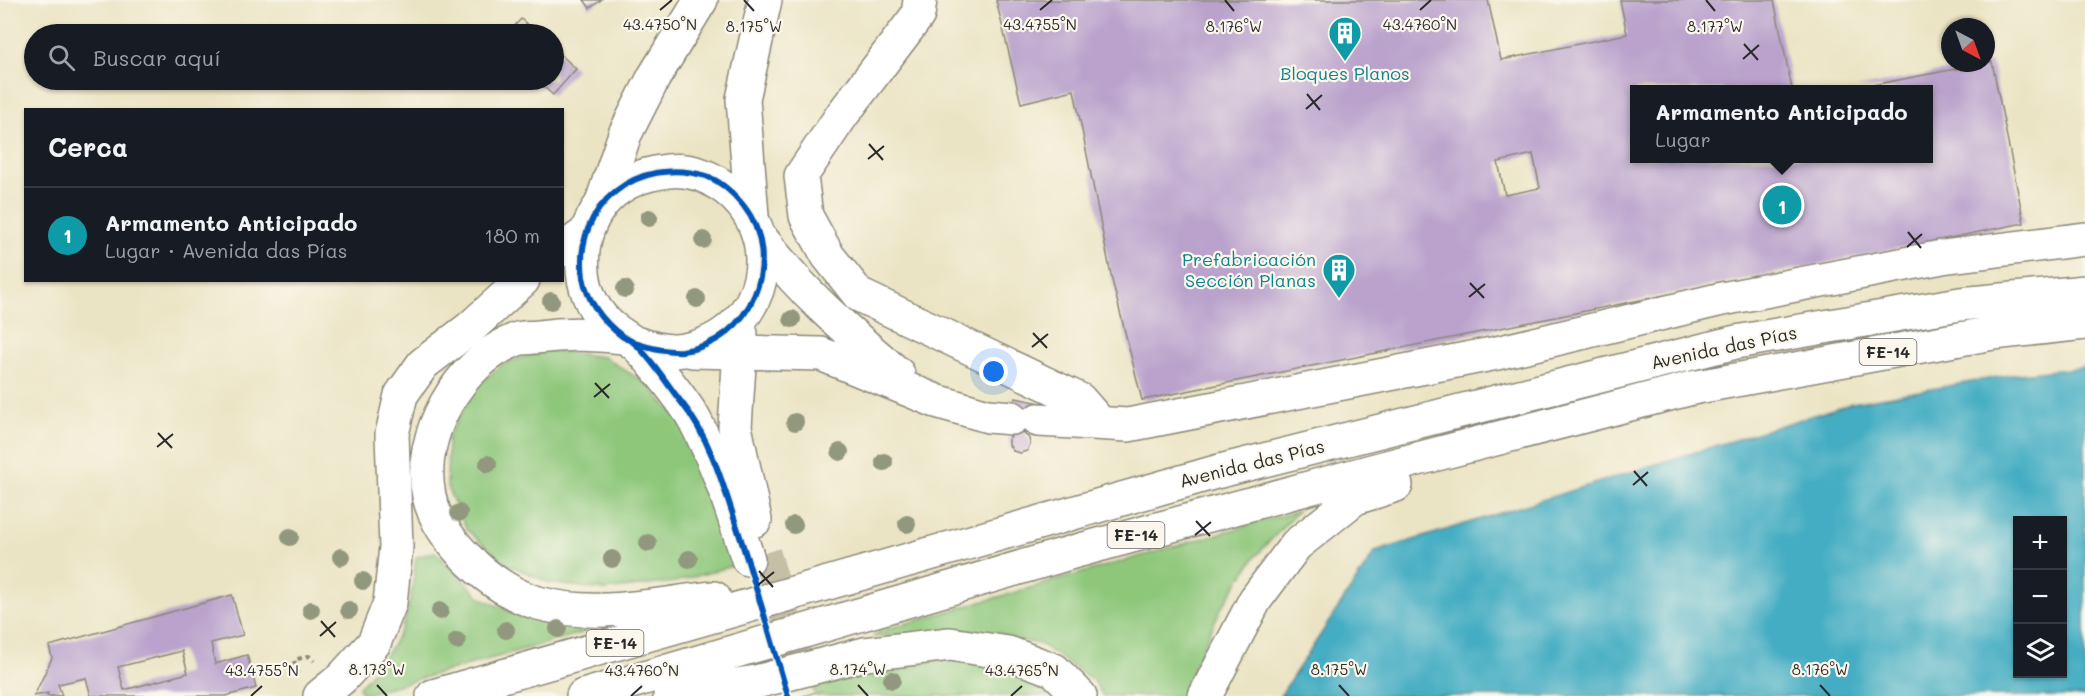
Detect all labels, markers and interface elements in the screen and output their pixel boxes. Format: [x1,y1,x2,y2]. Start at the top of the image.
text: 43.4750°N [623,14,697,34]
text: 43.4755°N [1003,14,1077,34]
text: 43.4760°N [1383,14,1457,34]
building icon: Bloques Planos [1327,15,1363,62]
text: 8.175°W [726,16,782,36]
text: 8.176°W [1206,16,1262,36]
text: 8.177°W [1687,16,1743,36]
north arrow [1941,18,1995,72]
search box [24,24,564,90]
icon: search [45,41,78,74]
text: Buscar aquí [93,43,221,72]
place label: Bloques Planos [1280,61,1410,85]
popup [1630,85,1933,163]
text: Armamento Anticipado [1655,97,1908,126]
text: Lugar [1655,126,1711,152]
text: Cerca [48,130,128,164]
pin: 1 [1762,182,1802,228]
text: Armamento Anticipado [105,208,357,237]
text: 1 [63,222,72,248]
text: 180 m [484,222,540,248]
text: Lugar · Avenida das Pías [105,237,348,263]
place label: Prefabricación Sección Planas [1182,247,1316,292]
building icon: Prefabricación Sección Planas [1321,252,1357,299]
street label: Avenida das Pías [1648,320,1799,374]
road number: FE-14 [1860,339,1916,365]
your location [979,357,1008,386]
street label: Avenida das Pías [1177,433,1327,493]
map controls [2013,516,2067,678]
button: + [2013,516,2067,570]
road number: FE-14 [1108,522,1164,548]
button: − [2013,570,2067,624]
button: layers [2013,624,2067,678]
road number: FE-14 [586,630,644,656]
text: 8.173°W [349,659,405,679]
text: 8.174°W [830,659,886,679]
text: 8.175°W [1311,659,1367,679]
text: 8.176°W [1792,659,1848,679]
text: 43.4755°N [225,660,299,680]
text: 43.4760°N [605,660,679,680]
text: 43.4765°N [985,660,1059,680]

